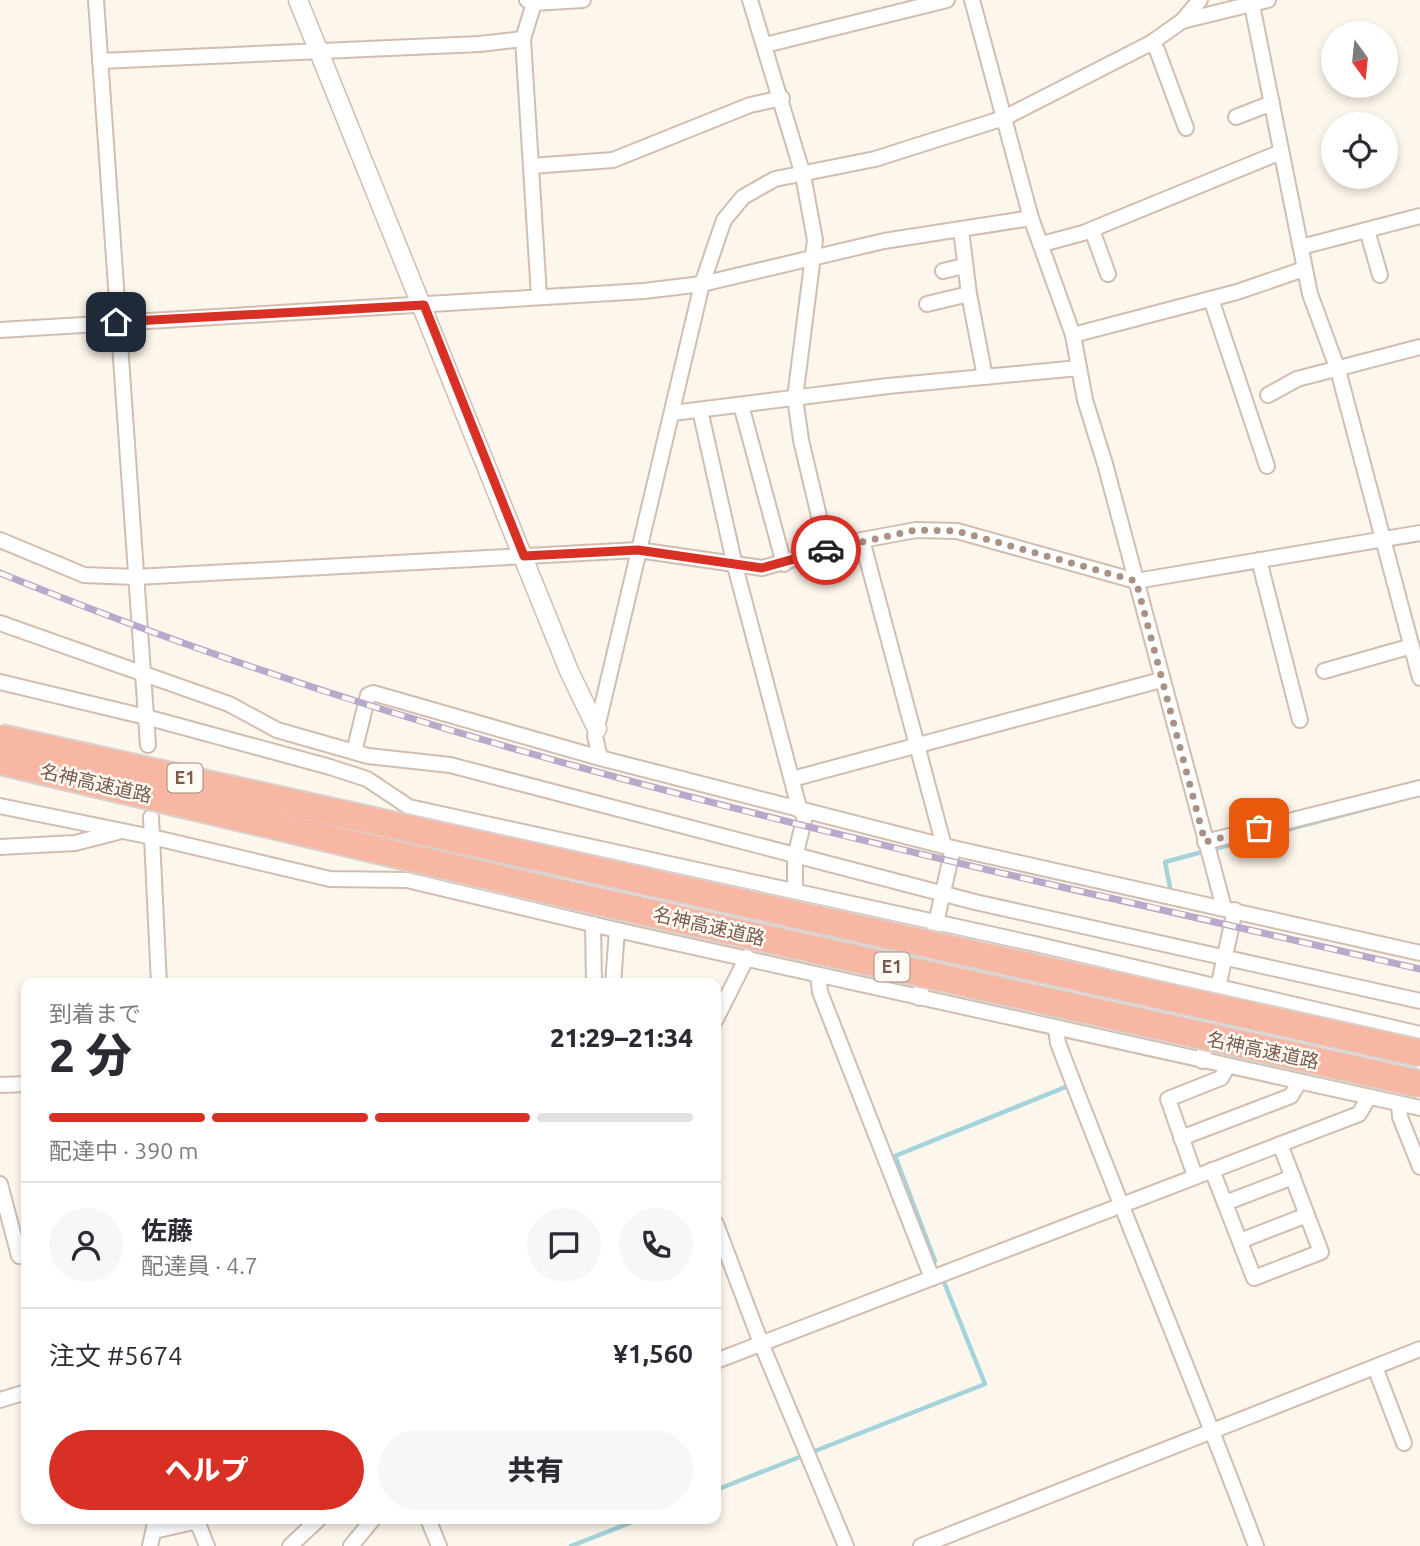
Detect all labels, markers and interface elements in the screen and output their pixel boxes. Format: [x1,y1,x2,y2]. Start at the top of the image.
north arrow [1321,21,1398,98]
map controls [1321,21,1398,189]
button: locate [1321,112,1398,189]
pin [86,292,146,352]
icon: home [97,303,135,341]
courier [791,515,861,585]
icon: car [807,531,845,569]
street label: 名神高速道路 [38,759,154,807]
road number: E1 [168,764,202,792]
pin [1229,798,1289,858]
icon: bag [1240,809,1278,847]
street label: 名神高速道路 [651,902,767,950]
road number: E1 [874,952,910,982]
text: 到着まで [49,1001,141,1026]
text: 21:29–21:34 [550,1023,693,1052]
street label: 名神高速道路 [1205,1027,1321,1073]
text: 2 分 [49,1029,132,1081]
text: 配達中 · 390 m [49,1138,198,1163]
button: person [49,1208,123,1282]
button: chat [527,1208,601,1282]
button: phone [619,1208,693,1282]
text: 佐藤 [141,1216,193,1245]
text: 配達員 · 4.7 [141,1253,258,1278]
text: ¥1,560 [613,1339,693,1368]
text: 注文 #5674 [49,1341,183,1370]
button: ヘルプ [49,1430,364,1510]
button: 共有 [378,1430,693,1510]

